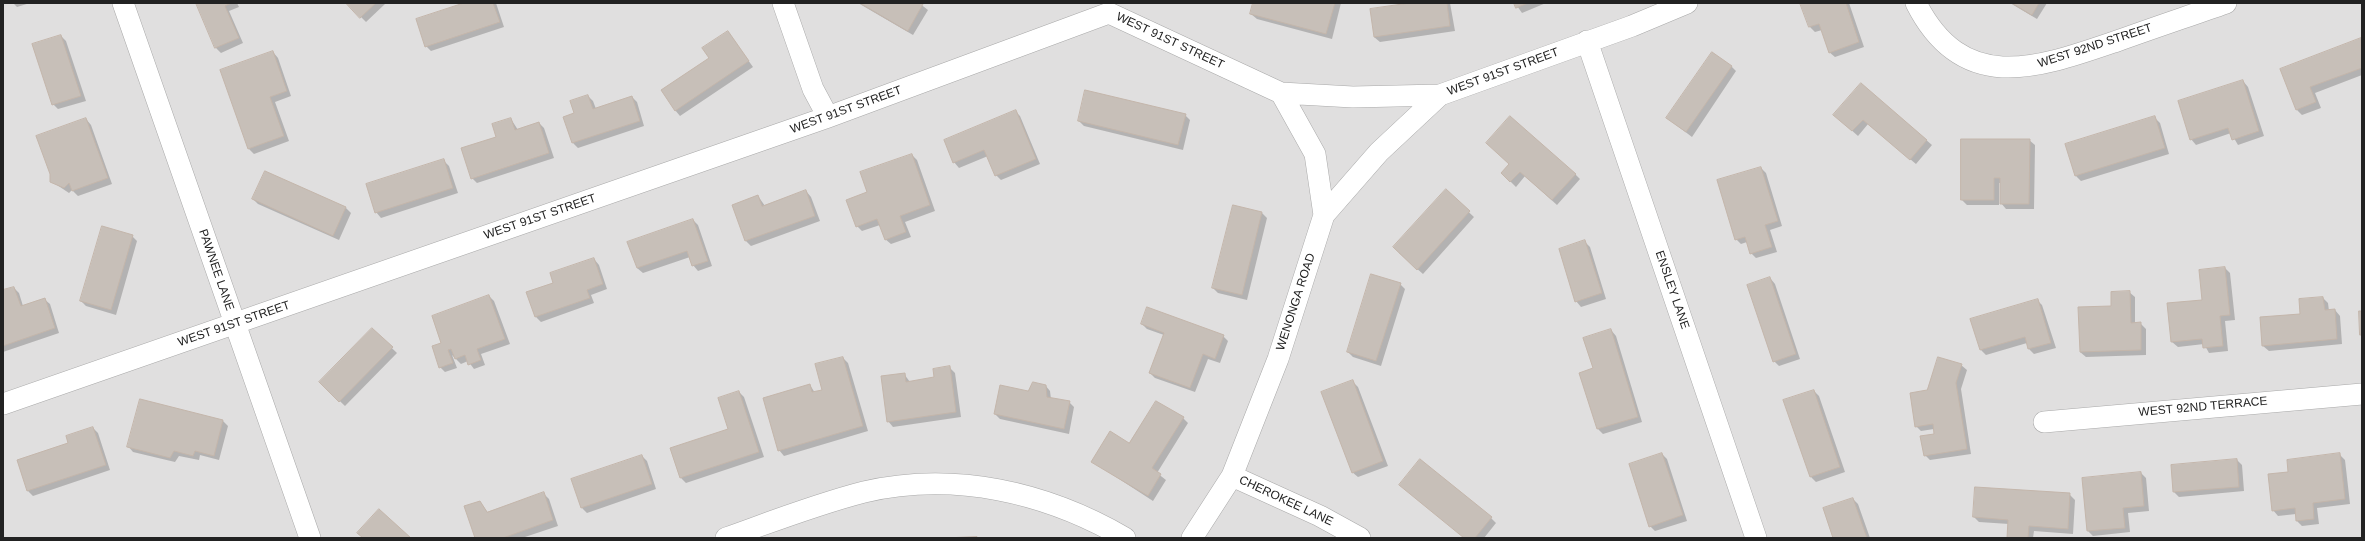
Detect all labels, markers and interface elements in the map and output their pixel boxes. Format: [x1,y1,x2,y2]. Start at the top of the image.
street label: WEST 91ST STREET [1114,10,1226,72]
street label: WEST 92ND STREET [2036,21,2154,71]
street label: WEST 91ST STREET [1445,45,1561,99]
street label: WEST 91ST STREET [788,83,904,137]
street label: WEST 91ST STREET [482,191,598,243]
street label: PAWNEE LANE [195,227,237,313]
street label: ENSLEY LANE [1652,249,1692,331]
street label: WENONGA ROAD [1273,252,1319,352]
street label: WEST 91ST STREET [176,298,292,350]
street label: WEST 92ND TERRACE [2138,394,2268,420]
street label: CHEROKEE LANE [1237,473,1335,529]

